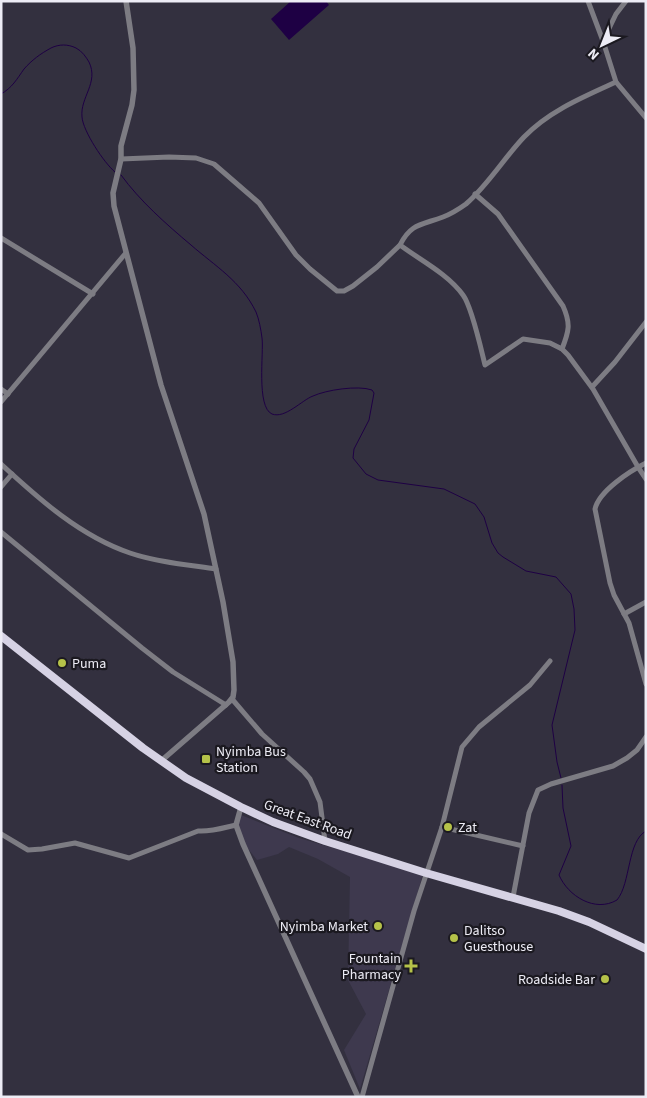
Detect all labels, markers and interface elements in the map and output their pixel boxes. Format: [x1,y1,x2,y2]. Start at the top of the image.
north arrow [577,20,627,70]
text: N [584,43,604,64]
place label: Puma [72,654,106,674]
marker: Puma [56,657,68,669]
place label: Nyimba Bus Station [216,742,286,778]
marker: Nyimba Bus Station [200,753,212,765]
street label: Great East Road [261,795,354,845]
place label: Zat [458,818,477,838]
marker: Zat [442,821,454,833]
place label: Nyimba Market [280,917,368,937]
marker: Nyimba Market [372,920,384,932]
place label: Dalitso Guesthouse [464,921,533,957]
marker: Dalitso Guesthouse [448,932,460,944]
place label: Fountain Pharmacy [342,949,401,985]
marker: Fountain Pharmacy [405,960,417,972]
place label: Roadside Bar [518,970,595,990]
marker: Roadside Bar [599,973,611,985]

